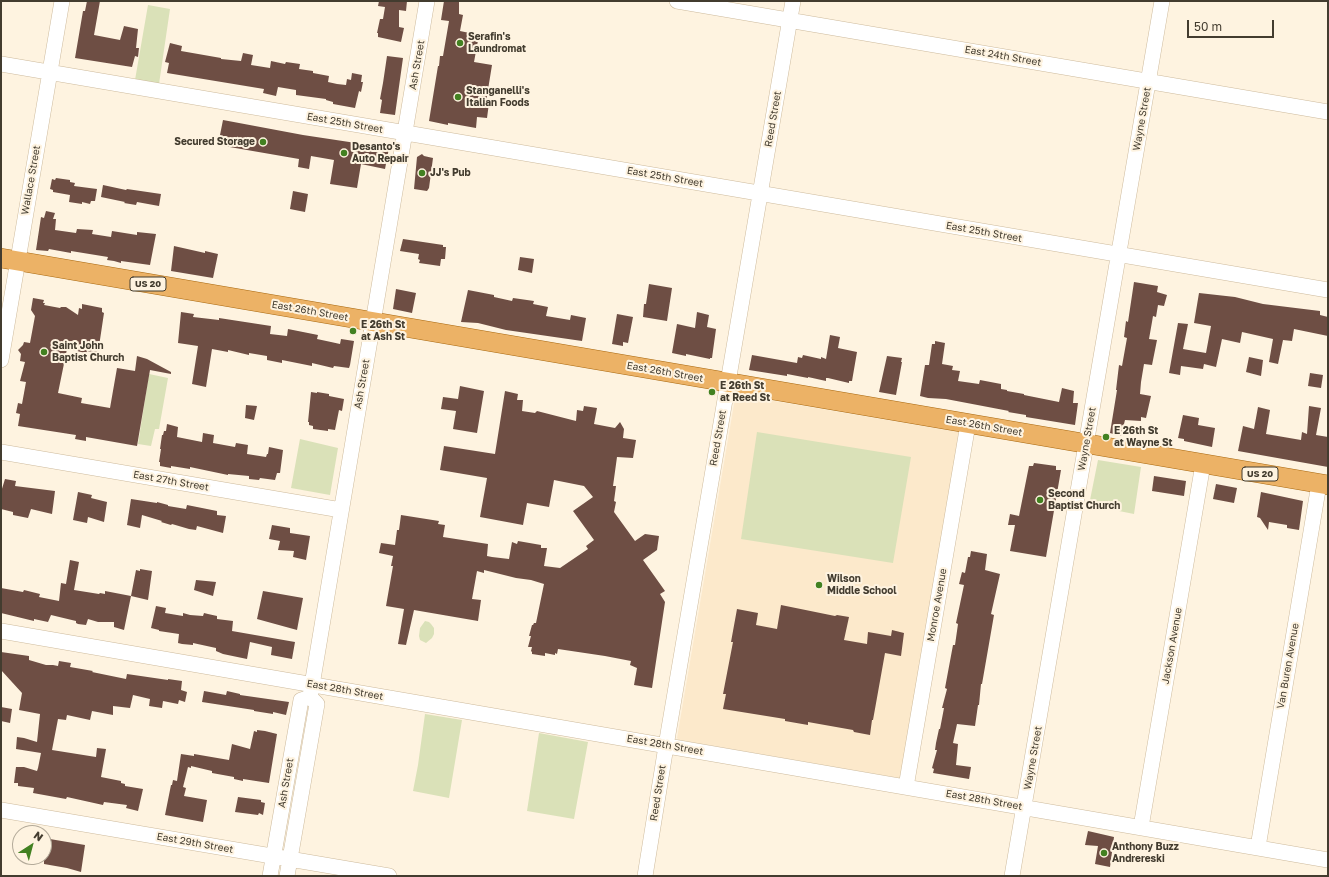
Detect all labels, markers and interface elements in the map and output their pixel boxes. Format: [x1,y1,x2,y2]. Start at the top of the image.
scale bar [1189,12,1276,38]
text: 50 m [1194,19,1222,34]
place label: Serafin's Laundromat [468,31,526,54]
marker: Serafin's Laundromat [455,38,465,48]
street label: Ash Street [407,39,427,91]
street label: East 24th Street [964,43,1042,69]
place label: Stanganelli's Italian Foods [466,85,530,108]
street label: Wayne Street [1131,86,1153,152]
street label: Reed Street [762,90,784,148]
marker: Stanganelli's Italian Foods [453,92,463,102]
street label: East 25th Street [306,110,384,136]
place label: Secured Storage [174,136,255,148]
marker: Secured Storage [258,137,268,147]
place label: Desanto's Auto Repair [352,141,409,164]
street label: Wallace Street [19,144,43,216]
marker: Desanto's Auto Repair [339,148,349,158]
street label: East 25th Street [626,164,704,190]
place label: JJ's Pub [430,167,471,179]
marker: JJ's Pub [417,168,427,178]
street label: East 25th Street [945,219,1023,245]
road number: US 20 [130,277,166,291]
street label: East 26th Street [271,298,349,324]
place label: E 26th St at Ash St [361,319,405,342]
marker: E 26th St at Ash St [348,326,358,336]
place label: Saint John Baptist Church [52,340,124,364]
marker: Saint John Baptist Church [39,347,49,357]
street label: Ash Street [352,358,372,410]
street label: East 26th Street [626,359,704,385]
place label: E 26th St at Reed St [720,380,770,404]
marker: E 26th St at Reed St [707,387,717,397]
street label: Wayne Street [1076,406,1098,472]
street label: Reed Street [707,409,729,467]
street label: East 26th Street [945,413,1023,439]
place label: E 26th St at Wayne St [1114,425,1172,448]
marker: E 26th St at Wayne St [1101,432,1111,442]
road number: US 20 [1242,467,1278,481]
street label: East 27th Street [132,468,210,494]
place label: Second Baptist Church [1048,488,1120,512]
marker: Second Baptist Church [1035,495,1045,505]
street label: Monroe Avenue [925,567,949,643]
place label: Wilson Middle School [827,573,896,596]
marker: Wilson Middle School [814,580,824,590]
street label: Jackson Avenue [1159,607,1185,685]
street label: Van Buren Avenue [1275,622,1301,710]
street label: East 28th Street [306,677,384,703]
street label: Wayne Street [1022,725,1044,791]
street label: East 28th Street [626,732,704,758]
street label: Ash Street [276,757,296,809]
street label: Reed Street [648,764,668,822]
street label: East 28th Street [945,787,1023,813]
north arrow [12,825,52,865]
text: N [32,828,46,843]
street label: East 29th Street [156,830,234,856]
place label: Anthony Buzz Andrereski [1112,841,1179,864]
marker: Anthony Buzz Andrereski [1099,848,1109,858]

